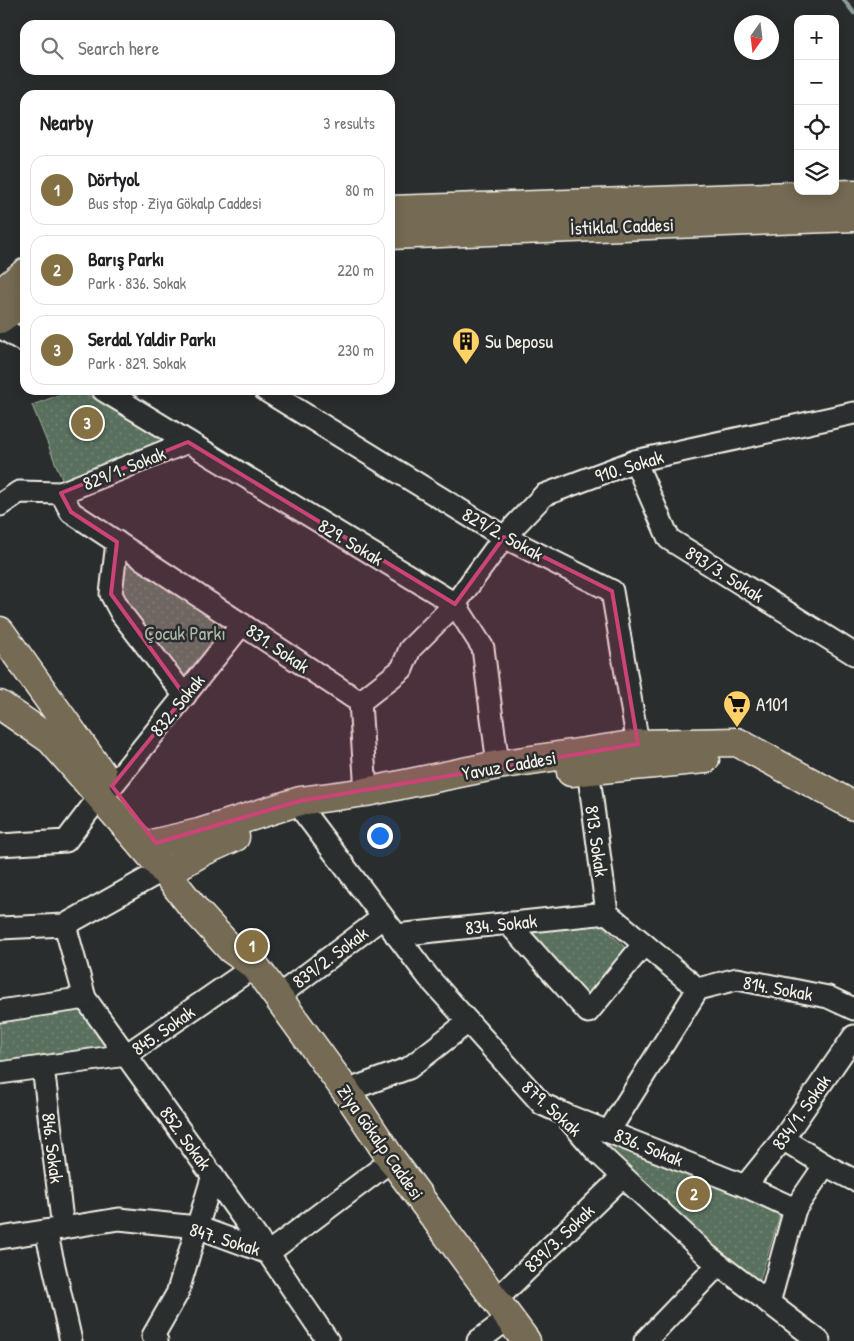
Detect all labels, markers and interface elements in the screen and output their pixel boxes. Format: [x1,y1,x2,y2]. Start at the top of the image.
north arrow [734,15,779,60]
map controls [794,15,839,195]
button: + [794,15,839,60]
search box [20,20,395,75]
icon: search [38,34,66,62]
text: Search here [78,35,159,61]
button: − [794,60,839,105]
button: locate [794,105,839,150]
text: Nearby [40,108,93,137]
text: 3 results [323,112,375,134]
button: layers [794,150,839,195]
text: Dörtyol [88,166,139,192]
text: 1 [54,179,60,201]
text: 80 m [345,179,374,201]
text: Bus stop · Ziya Gökalp Caddesi [88,192,262,214]
street label: İstiklal Caddesi [569,211,675,241]
text: Barış Parkı [88,246,164,272]
text: 2 [53,259,61,281]
text: 220 m [337,259,374,281]
text: Park · 836. Sokak [88,272,186,294]
text: Serdal Yaldir Parkı [88,326,216,352]
building icon: Su Deposu [451,326,481,365]
place label: Su Deposu [485,328,553,354]
text: 3 [53,339,61,361]
text: 230 m [338,339,374,361]
text: Park · 829. Sokak [88,352,186,374]
pin: 3 [71,404,103,442]
street label: 829/1. Sokak [79,440,169,496]
street label: 910. Sokak [592,443,667,489]
street label: 829/2. Sokak [458,501,548,567]
street label: 829. Sokak [313,512,389,572]
street label: 893/3. Sokak [681,540,769,608]
street label: 831. Sokak [241,617,315,679]
park label: Çocuk Parkı [144,620,226,646]
street label: 832. Sokak [144,668,210,742]
supermarket icon: A101 [722,689,752,728]
place label: A101 [756,691,788,717]
street label: Yavuz Caddesi [460,744,558,786]
street label: 813. Sokak [579,804,615,878]
your location [367,823,393,849]
street label: 834. Sokak [464,907,538,941]
street label: 839/2. Sokak [287,920,373,994]
pin: 1 [236,927,268,965]
street label: 814. Sokak [741,969,815,1007]
street label: 845. Sokak [126,999,200,1061]
street label: 834/1. Sokak [765,1069,837,1155]
street label: 879. Sokak [516,1074,588,1142]
street label: Ziya Gökalp Caddesi [332,1079,430,1205]
street label: 852. Sokak [154,1101,218,1175]
street label: 846. Sokak [36,1111,70,1185]
street label: 836. Sokak [611,1121,688,1173]
pin: 2 [678,1175,710,1213]
street label: 839/3. Sokak [518,1198,600,1278]
street label: 847. Sokak [186,1216,264,1262]

